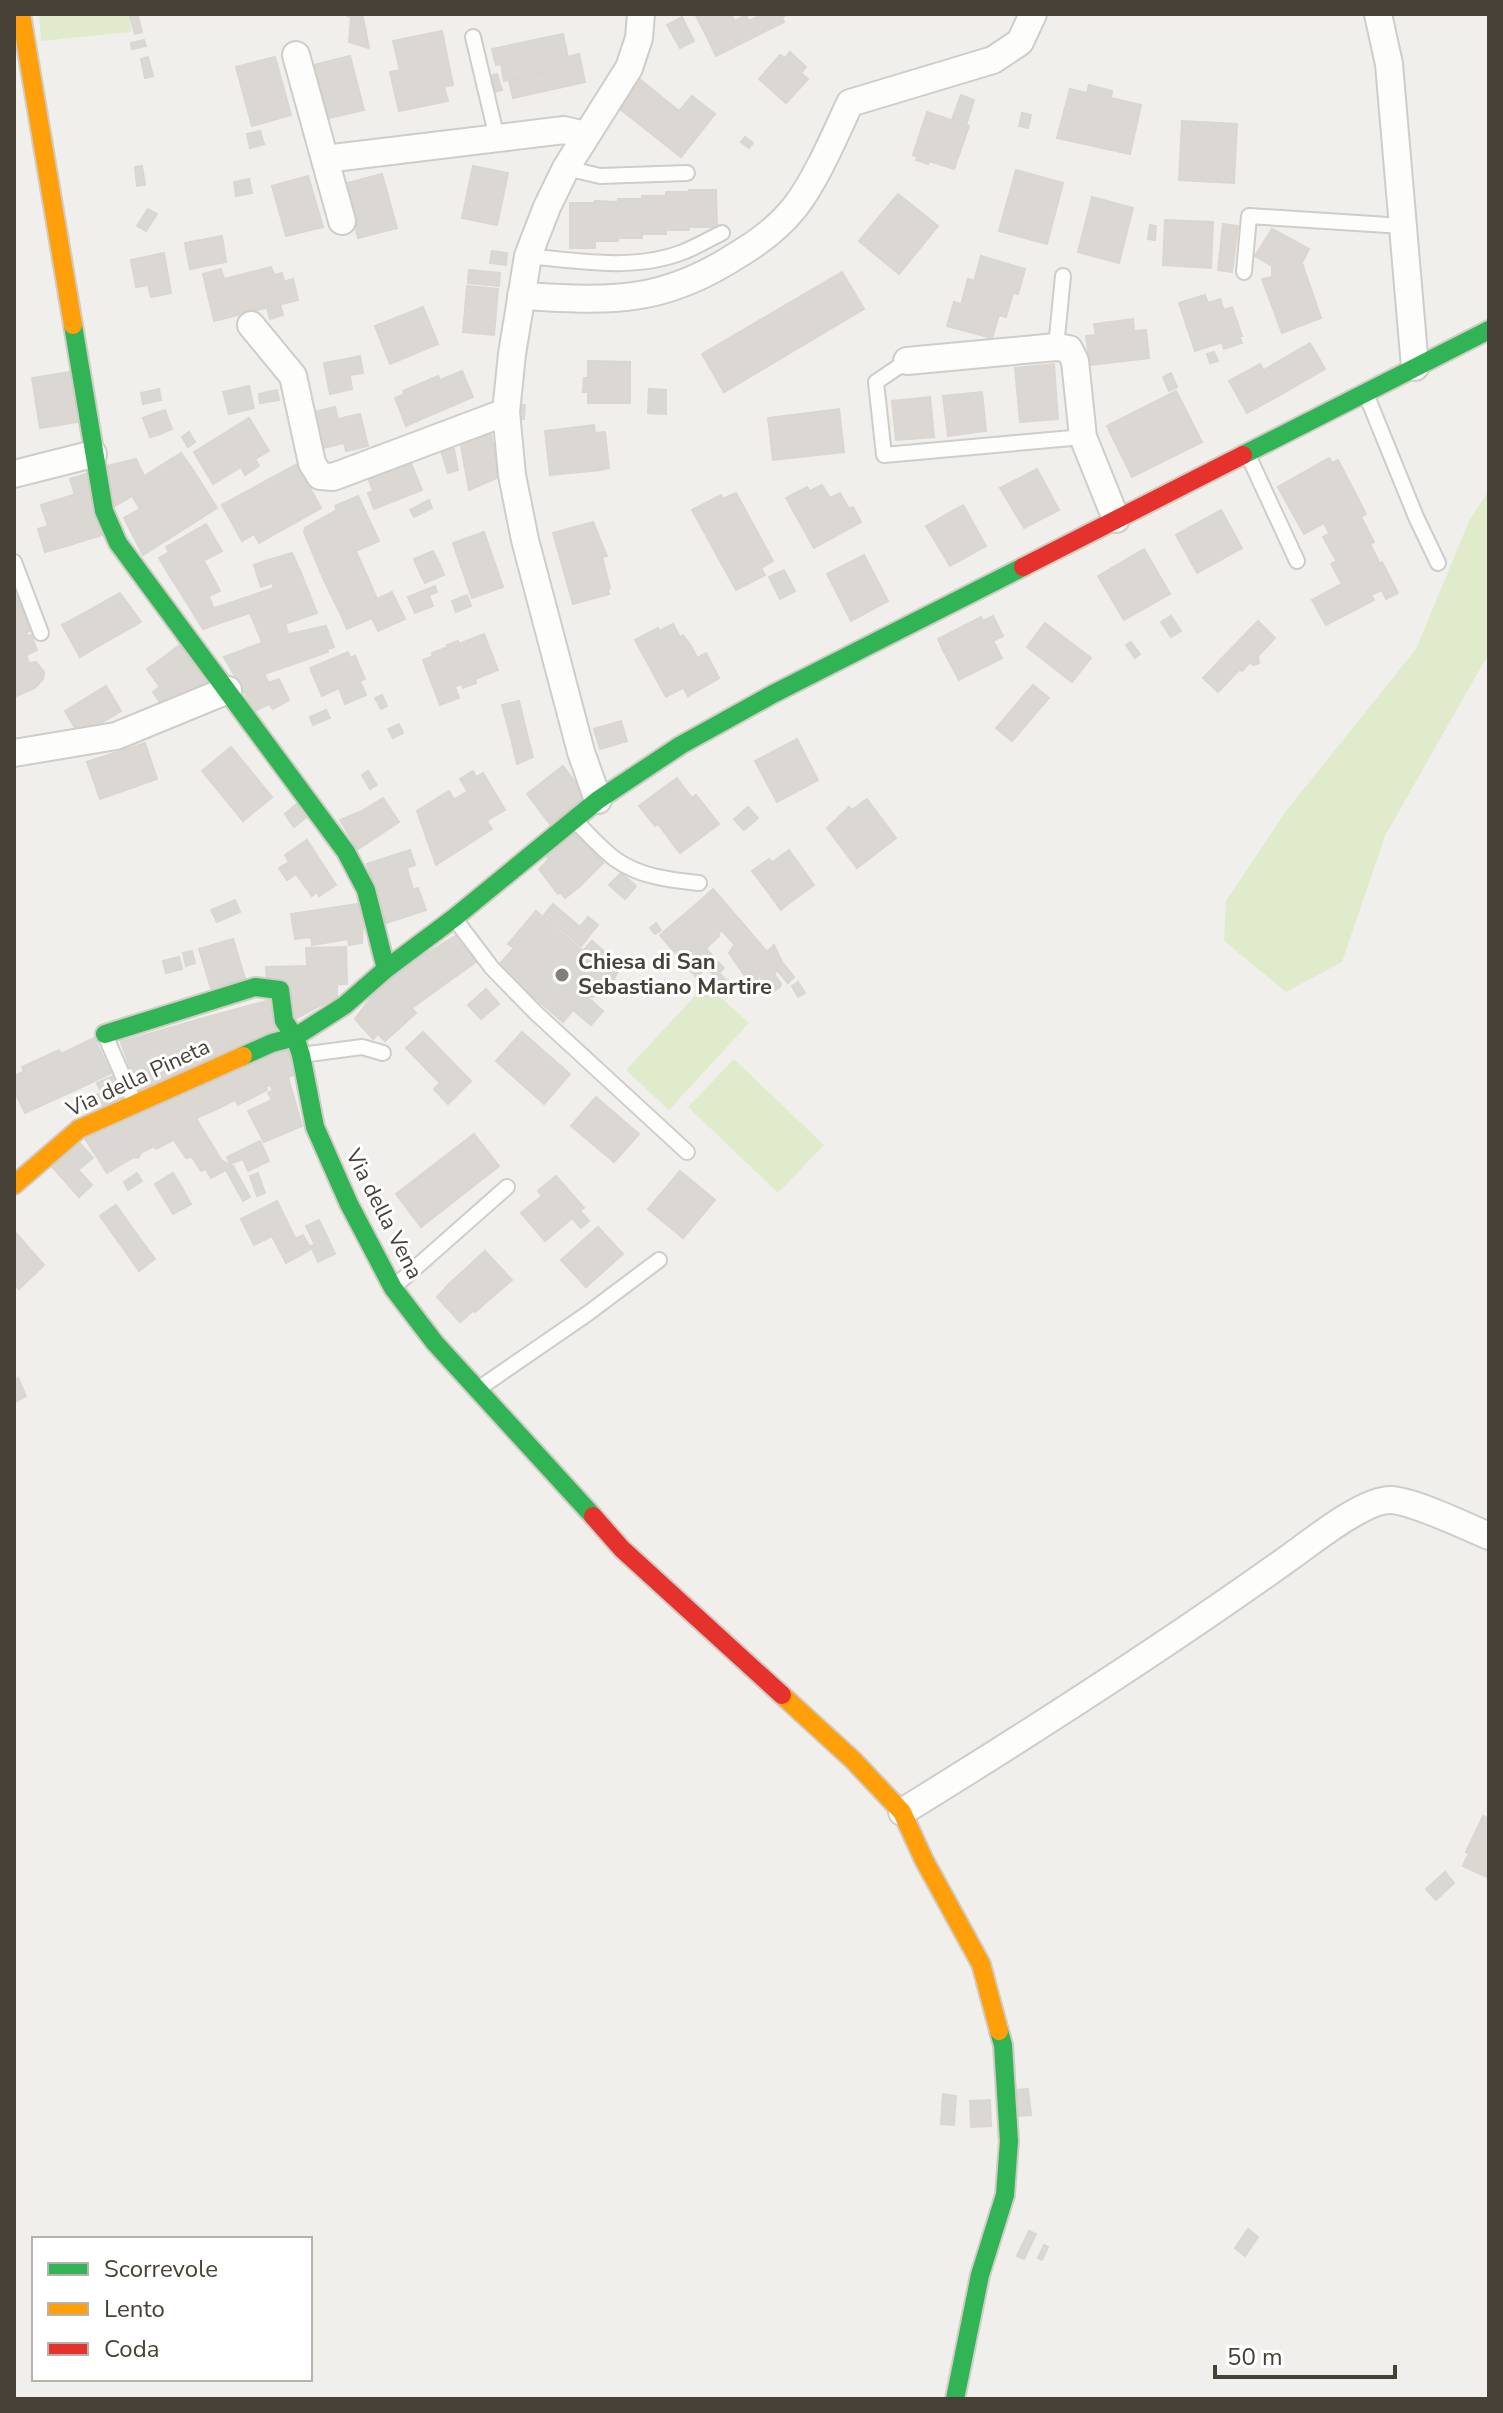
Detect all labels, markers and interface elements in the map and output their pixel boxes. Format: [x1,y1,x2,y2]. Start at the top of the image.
place label: Chiesa di San Sebastiano Martire [578,947,772,1002]
marker: Chiesa di San Sebastiano Martire [553,966,571,984]
street label: Via della Pineta [61,1032,215,1125]
street label: Via della Vena [338,1143,430,1284]
legend [32,2237,312,2381]
text: Scorrevole [104,2253,218,2285]
text: Lento [104,2293,165,2325]
scale bar [1215,2329,1395,2379]
text: Coda [104,2333,159,2365]
text: 50 m [1227,2341,1283,2373]

